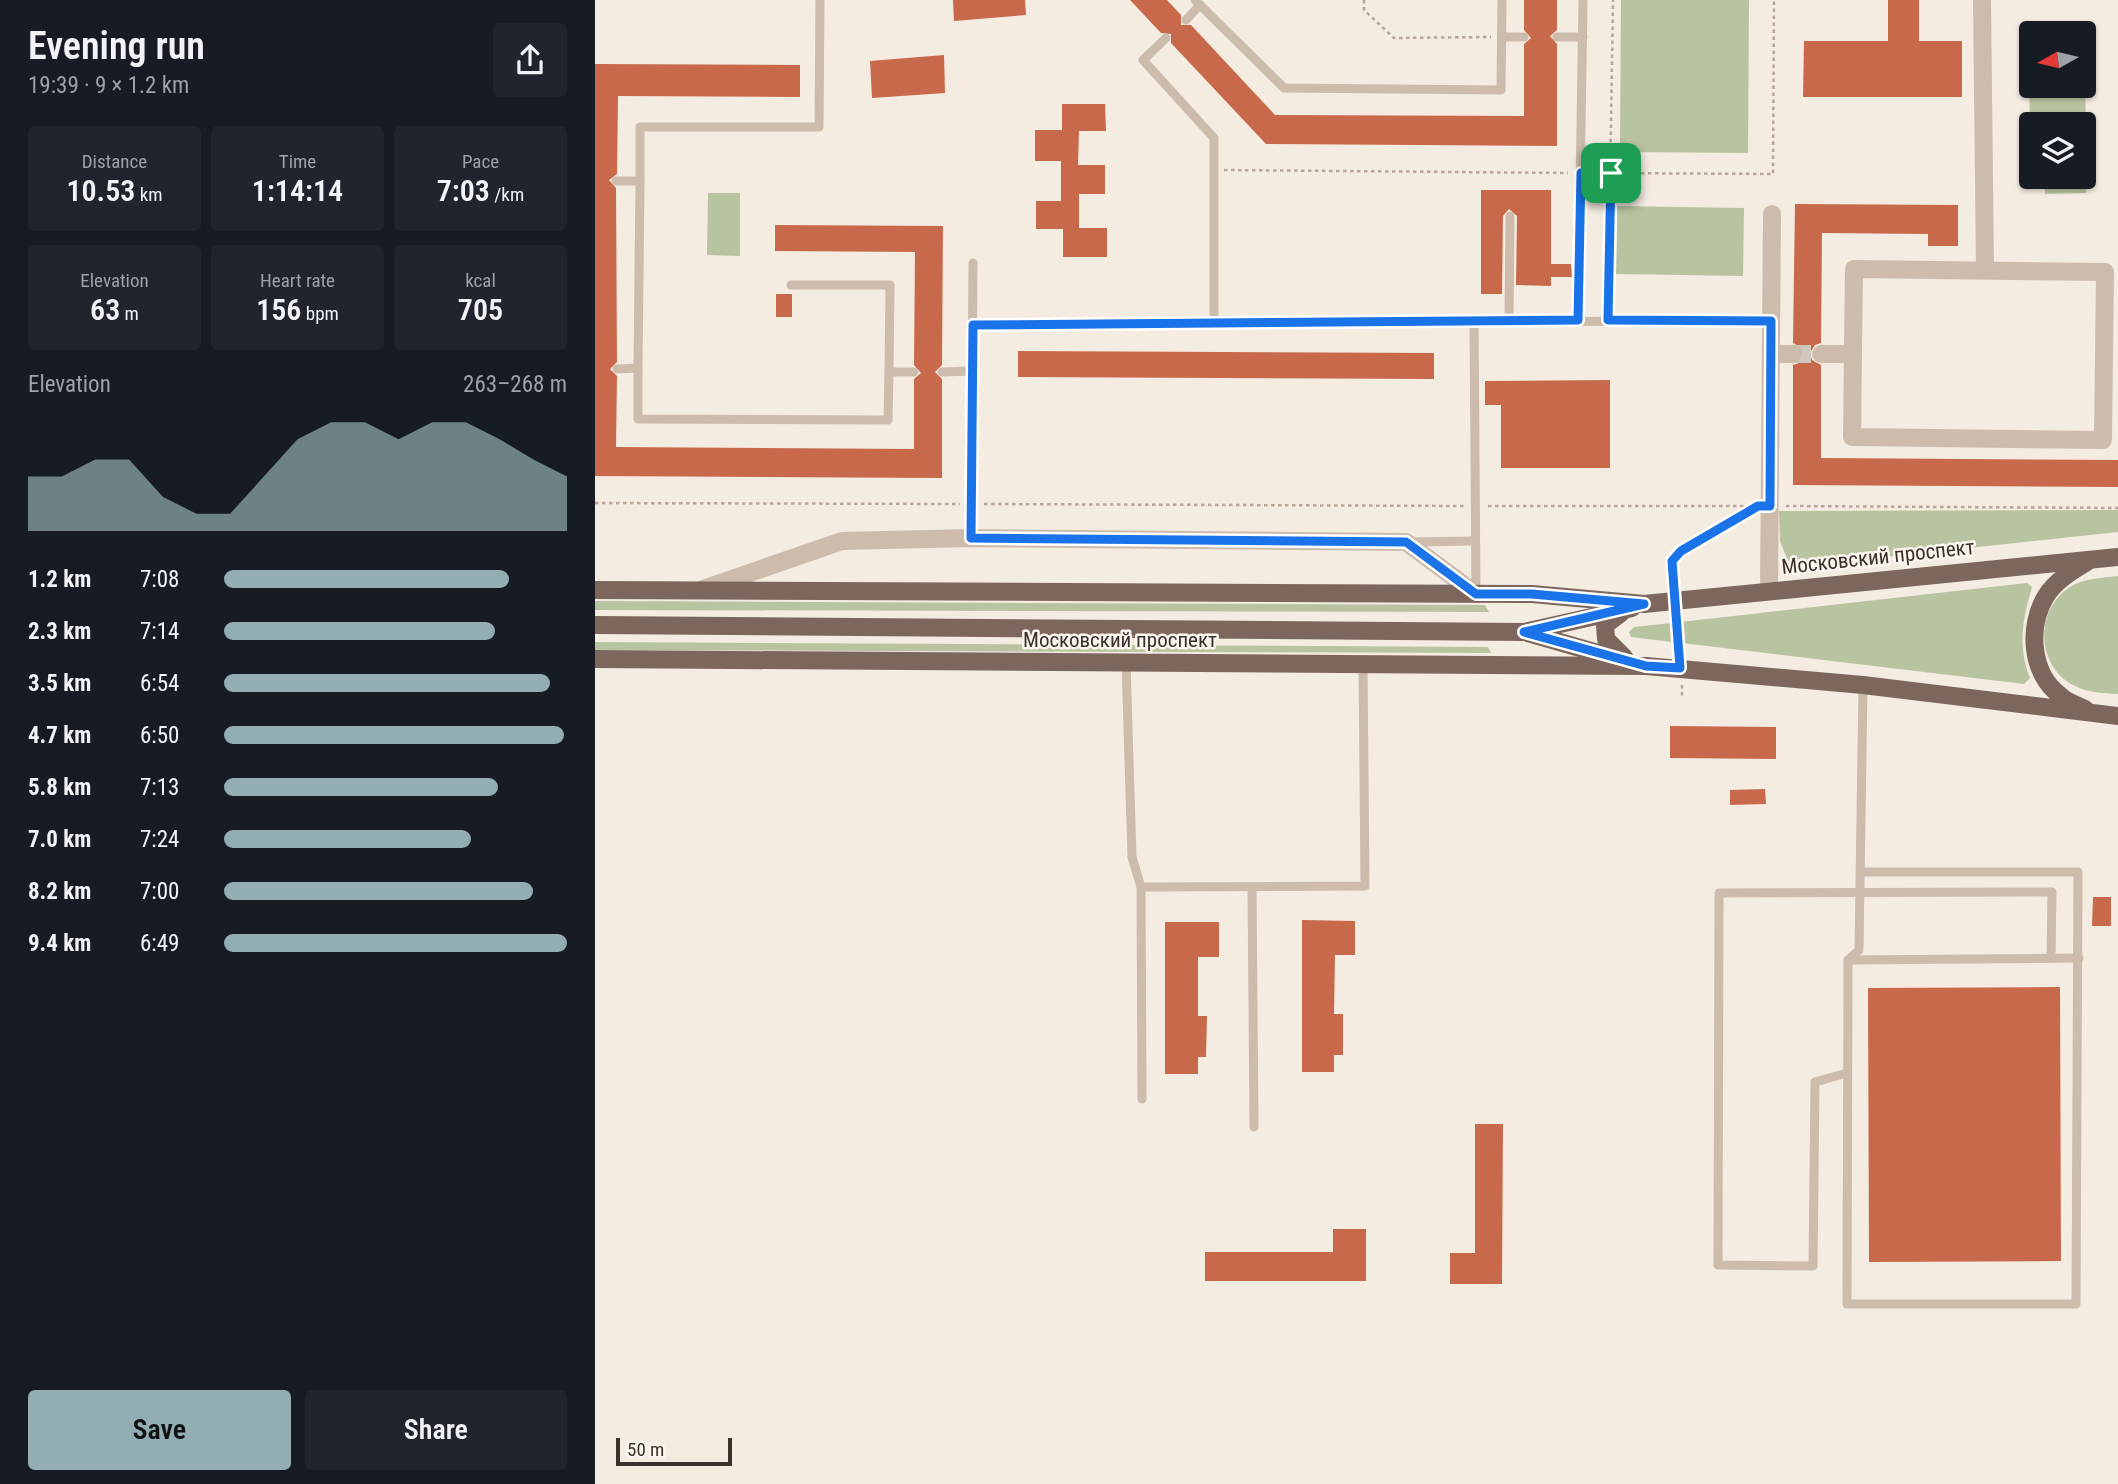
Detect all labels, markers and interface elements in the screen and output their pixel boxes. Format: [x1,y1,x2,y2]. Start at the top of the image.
north arrow [2019,21,2097,98]
map controls [2019,21,2096,189]
button: share [493,23,567,97]
text: Evening run [28,24,205,68]
text: 19:39 · 9 × 1.2 km [28,72,189,99]
button: layers [2019,112,2096,189]
pin [1581,143,1641,203]
text: Distance [82,150,147,173]
text: Time [279,150,316,173]
text: Pace [462,150,499,173]
icon: arrive [1592,154,1630,192]
text: 10.53 [66,173,135,208]
text: 1:14:14 [252,173,343,208]
text: 7:03 [437,173,490,208]
text: km [135,183,163,206]
text: /km [490,183,524,206]
text: Elevation [80,269,149,292]
text: Heart rate [260,269,335,292]
text: kcal [465,269,496,292]
text: 63 [90,292,120,327]
text: 156 [256,292,301,327]
text: 705 [458,292,503,327]
text: m [120,302,139,325]
text: bpm [301,302,339,325]
text: Elevation [28,371,111,398]
text: 263–268 m [463,371,567,398]
street label: Московский проспект [1780,535,1976,579]
text: 1.2 km [28,566,91,593]
text: 7:08 [140,566,179,593]
text: 2.3 km [28,618,91,645]
text: 7:14 [140,618,179,645]
street label: Московский проспект [1023,628,1217,652]
text: 3.5 km [28,670,91,697]
text: 6:54 [140,670,179,697]
text: 4.7 km [28,722,91,749]
text: 6:50 [140,722,179,749]
text: 5.8 km [28,774,91,801]
text: 7:13 [140,774,179,801]
text: 7.0 km [28,826,91,853]
text: 7:24 [140,826,179,853]
text: 8.2 km [28,878,91,905]
text: 7:00 [140,878,179,905]
text: 9.4 km [28,930,91,957]
text: 6:49 [140,930,179,957]
button: Save [28,1390,291,1470]
button: Share [305,1390,567,1470]
scale bar [616,1435,731,1467]
text: 50 m [627,1438,664,1461]

